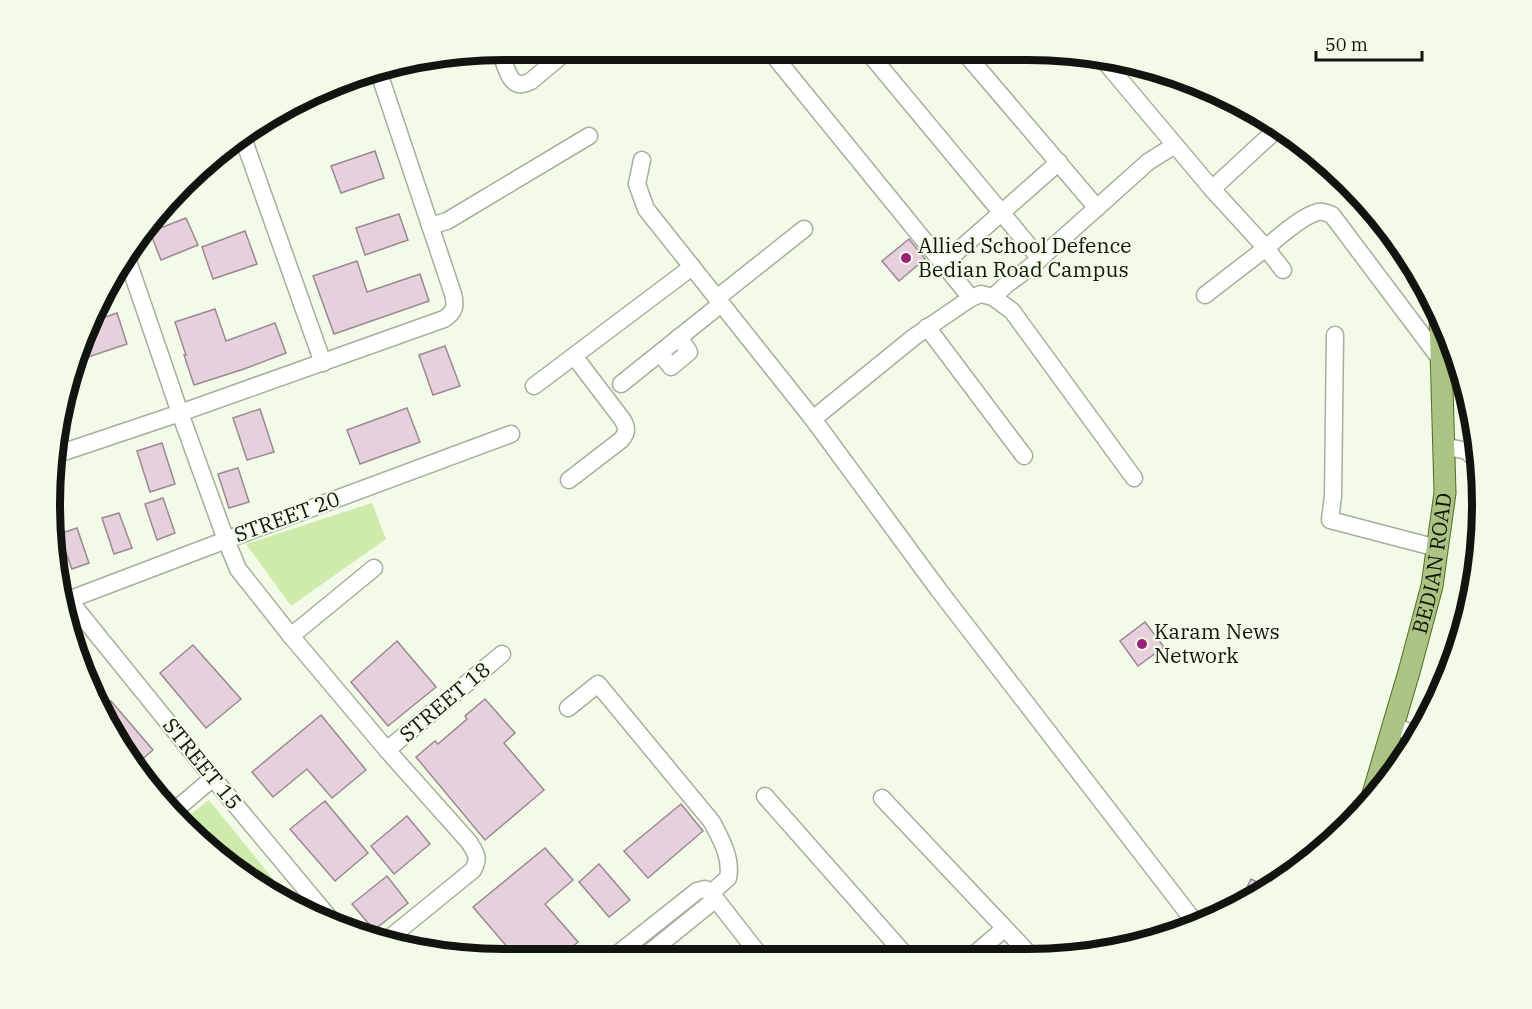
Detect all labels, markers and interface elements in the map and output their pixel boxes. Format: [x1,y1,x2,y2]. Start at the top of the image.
scale bar [1316,24,1422,62]
text: 50 m [1325,33,1368,56]
place label: Allied School Defence Bedian Road Campus [918,231,1132,283]
marker: Allied School Defence Bedian Road Campus [899,251,913,265]
street label: STREET 20 [230,484,343,548]
street label: BEDIAN ROAD [1405,491,1458,637]
place label: Karam News Network [1154,617,1280,669]
marker: Karam News Network [1135,637,1149,651]
street label: STREET 18 [393,655,496,747]
street label: STREET 15 [157,712,248,815]

